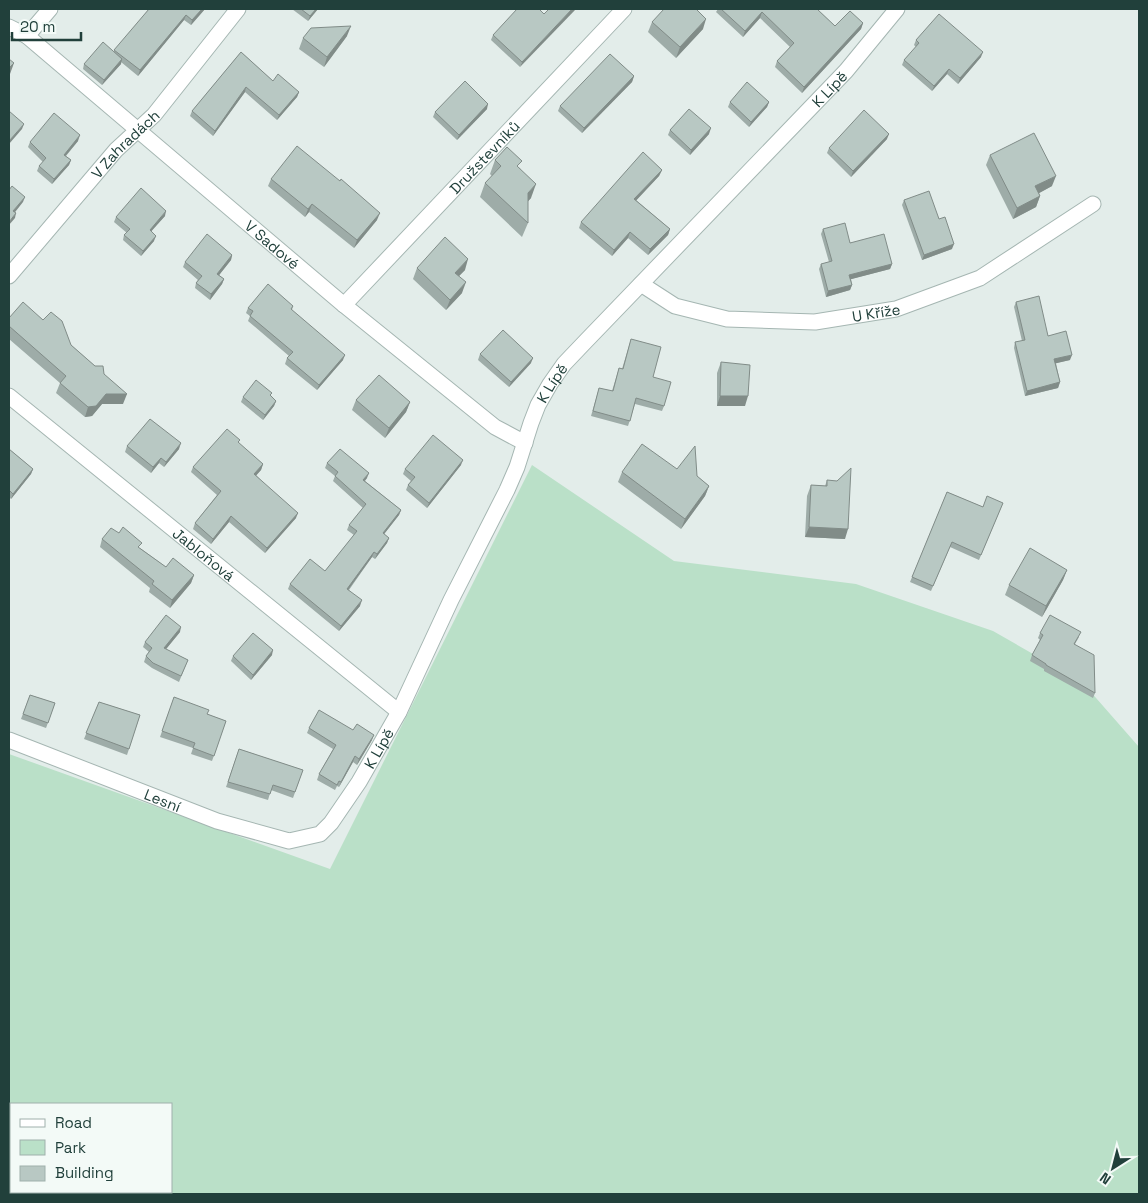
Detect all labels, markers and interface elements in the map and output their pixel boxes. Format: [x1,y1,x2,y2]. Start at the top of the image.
scale bar [12,10,81,42]
text: 20 m [20,17,55,36]
street label: K Lípě [807,66,851,111]
street label: V Zahradách [87,105,163,182]
street label: Družstevníků [445,116,523,197]
street label: V Sadové [241,216,304,273]
street label: U Kříže [850,299,902,325]
street label: K Lípě [532,359,571,406]
street label: Jabloňová [169,523,239,585]
street label: K Lípě [359,724,397,772]
street label: Lesní [142,784,184,816]
legend [10,1103,172,1193]
text: Road [55,1113,92,1132]
text: Park [55,1138,86,1157]
north arrow [1088,1143,1138,1193]
text: Building [55,1163,114,1182]
text: N [1096,1168,1114,1189]

